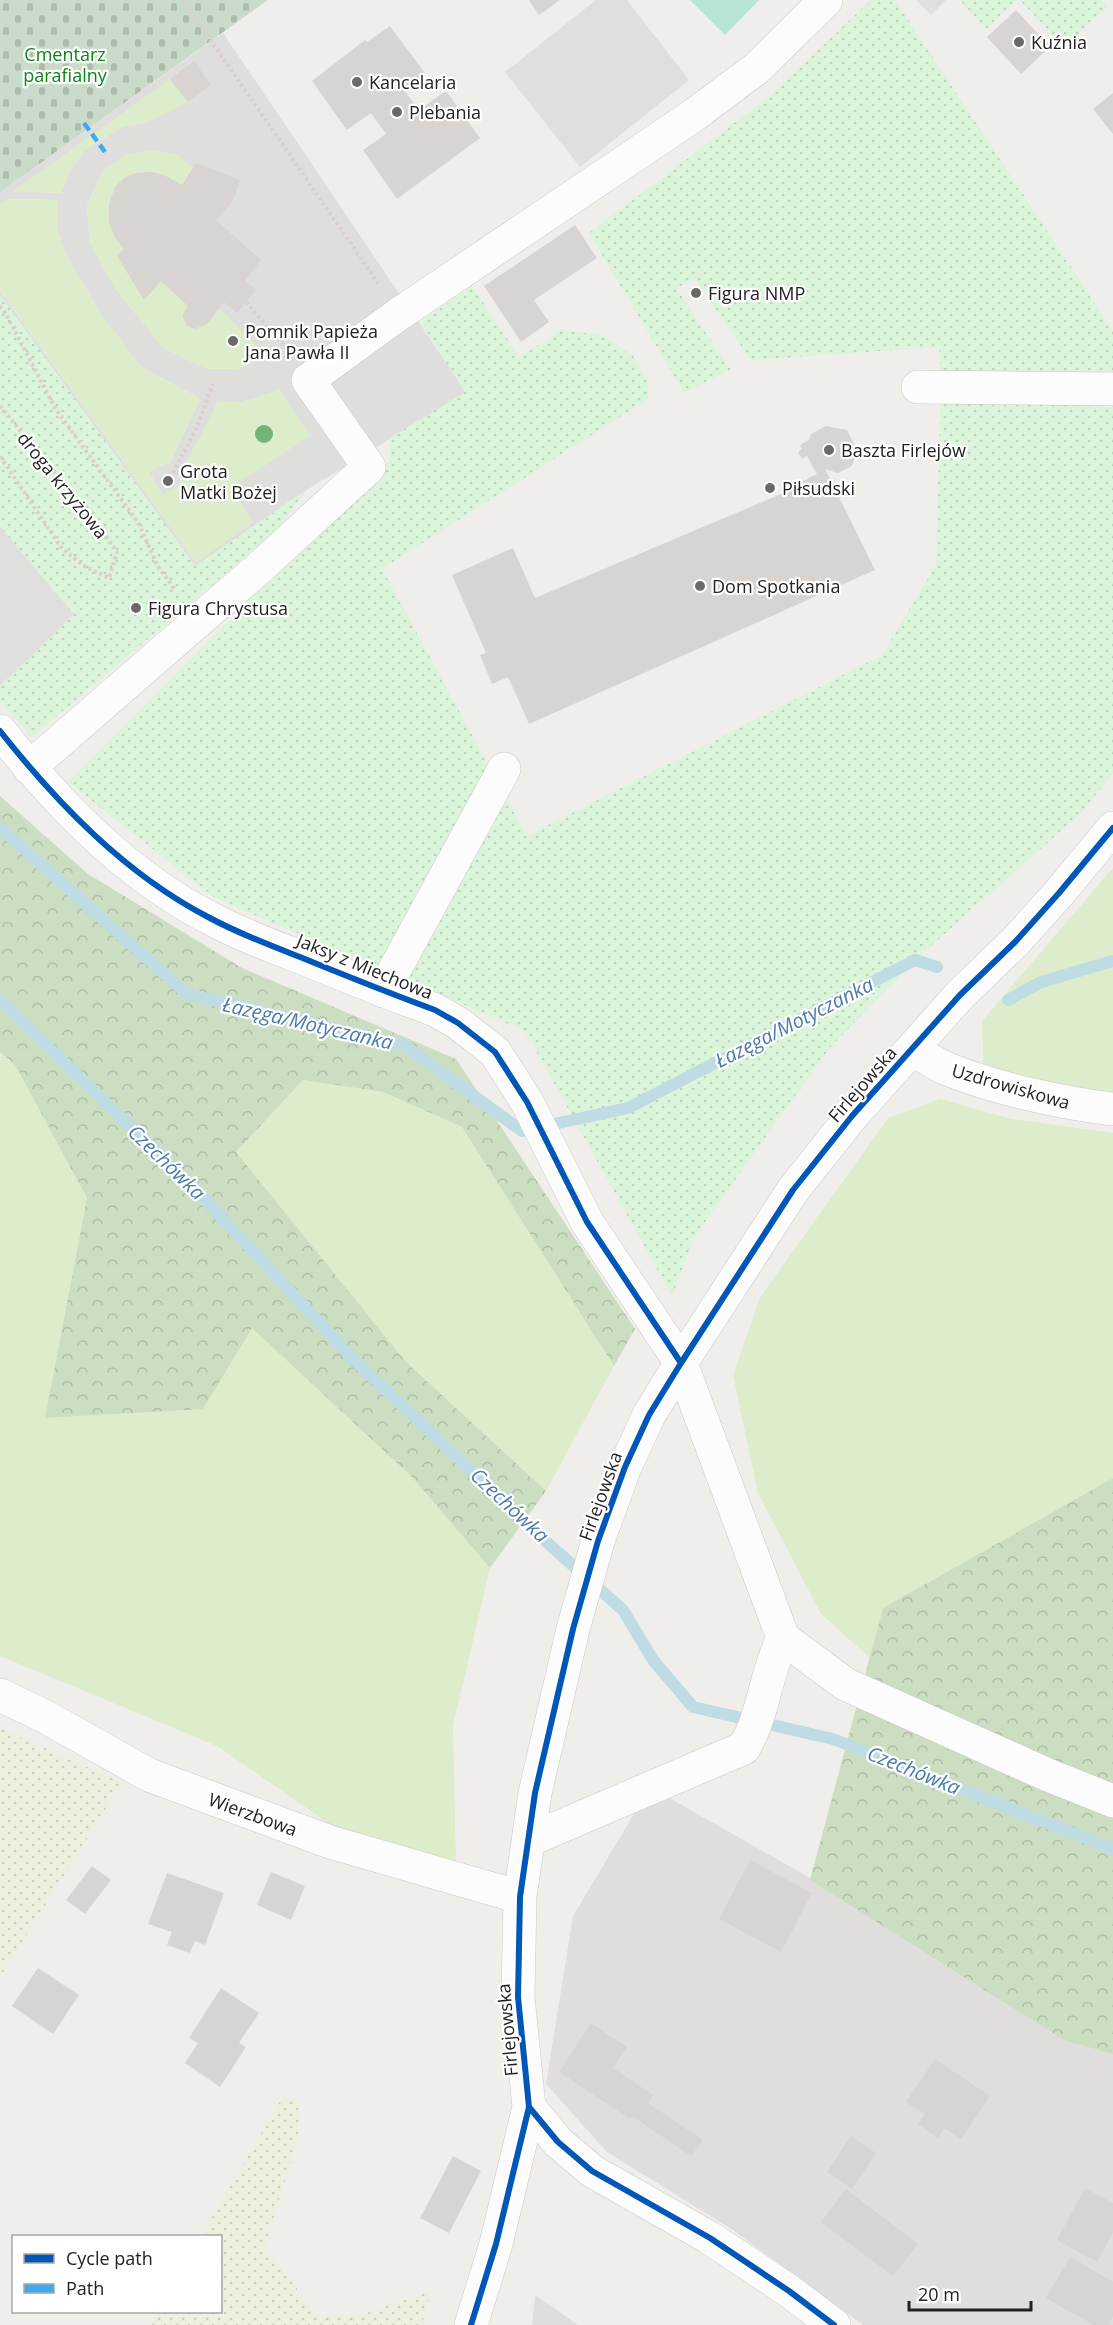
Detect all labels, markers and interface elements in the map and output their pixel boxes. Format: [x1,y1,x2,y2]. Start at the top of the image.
place label: Kuźnia [1031,30,1087,54]
marker: Kuźnia [1012,35,1026,49]
park label: Cmentarz parafialny [23,42,108,87]
place label: Kancelaria [369,70,456,94]
marker: Kancelaria [350,75,364,89]
place label: Plebania [409,100,481,124]
marker: Plebania [390,105,404,119]
place label: Figura NMP [708,281,805,305]
marker: Figura NMP [689,286,703,300]
place label: Pomnik Papieża Jana Pawła II [243,319,378,364]
marker: Pomnik Papieża Jana Pawła II [226,334,240,348]
street label: droga krzyżowa [12,426,114,544]
place label: Baszta Firlejów [841,438,966,462]
marker: Baszta Firlejów [822,443,836,457]
place label: Grota Matki Bożej [180,459,277,504]
marker: Grota Matki Bożej [161,474,175,488]
place label: Piłsudski [782,476,855,500]
marker: Piłsudski [763,481,777,495]
place label: Dom Spotkania [712,574,840,598]
marker: Dom Spotkania [693,579,707,593]
place label: Figura Chrystusa [148,596,288,620]
marker: Figura Chrystusa [129,601,143,615]
street label: Jaksy z Miechowa [291,927,437,1004]
water label: Łazęga/Motyczanka [710,970,878,1074]
water label: Łazęga/Motyczanka [220,990,396,1056]
street label: Firlejowska [822,1041,902,1127]
street label: Uzdrowiskowa [949,1058,1073,1114]
water label: Czechówka [122,1118,212,1206]
street label: Firlejowska [573,1448,627,1544]
water label: Czechówka [465,1462,555,1548]
water label: Czechówka [864,1739,964,1801]
street label: Wierzbowa [205,1787,301,1841]
street label: Firlejowska [491,1983,523,2077]
legend [12,2235,222,2313]
text: Cycle path [66,2246,153,2270]
scale bar [909,2274,1030,2312]
text: Path [66,2276,104,2300]
text: 20 m [918,2282,960,2306]

